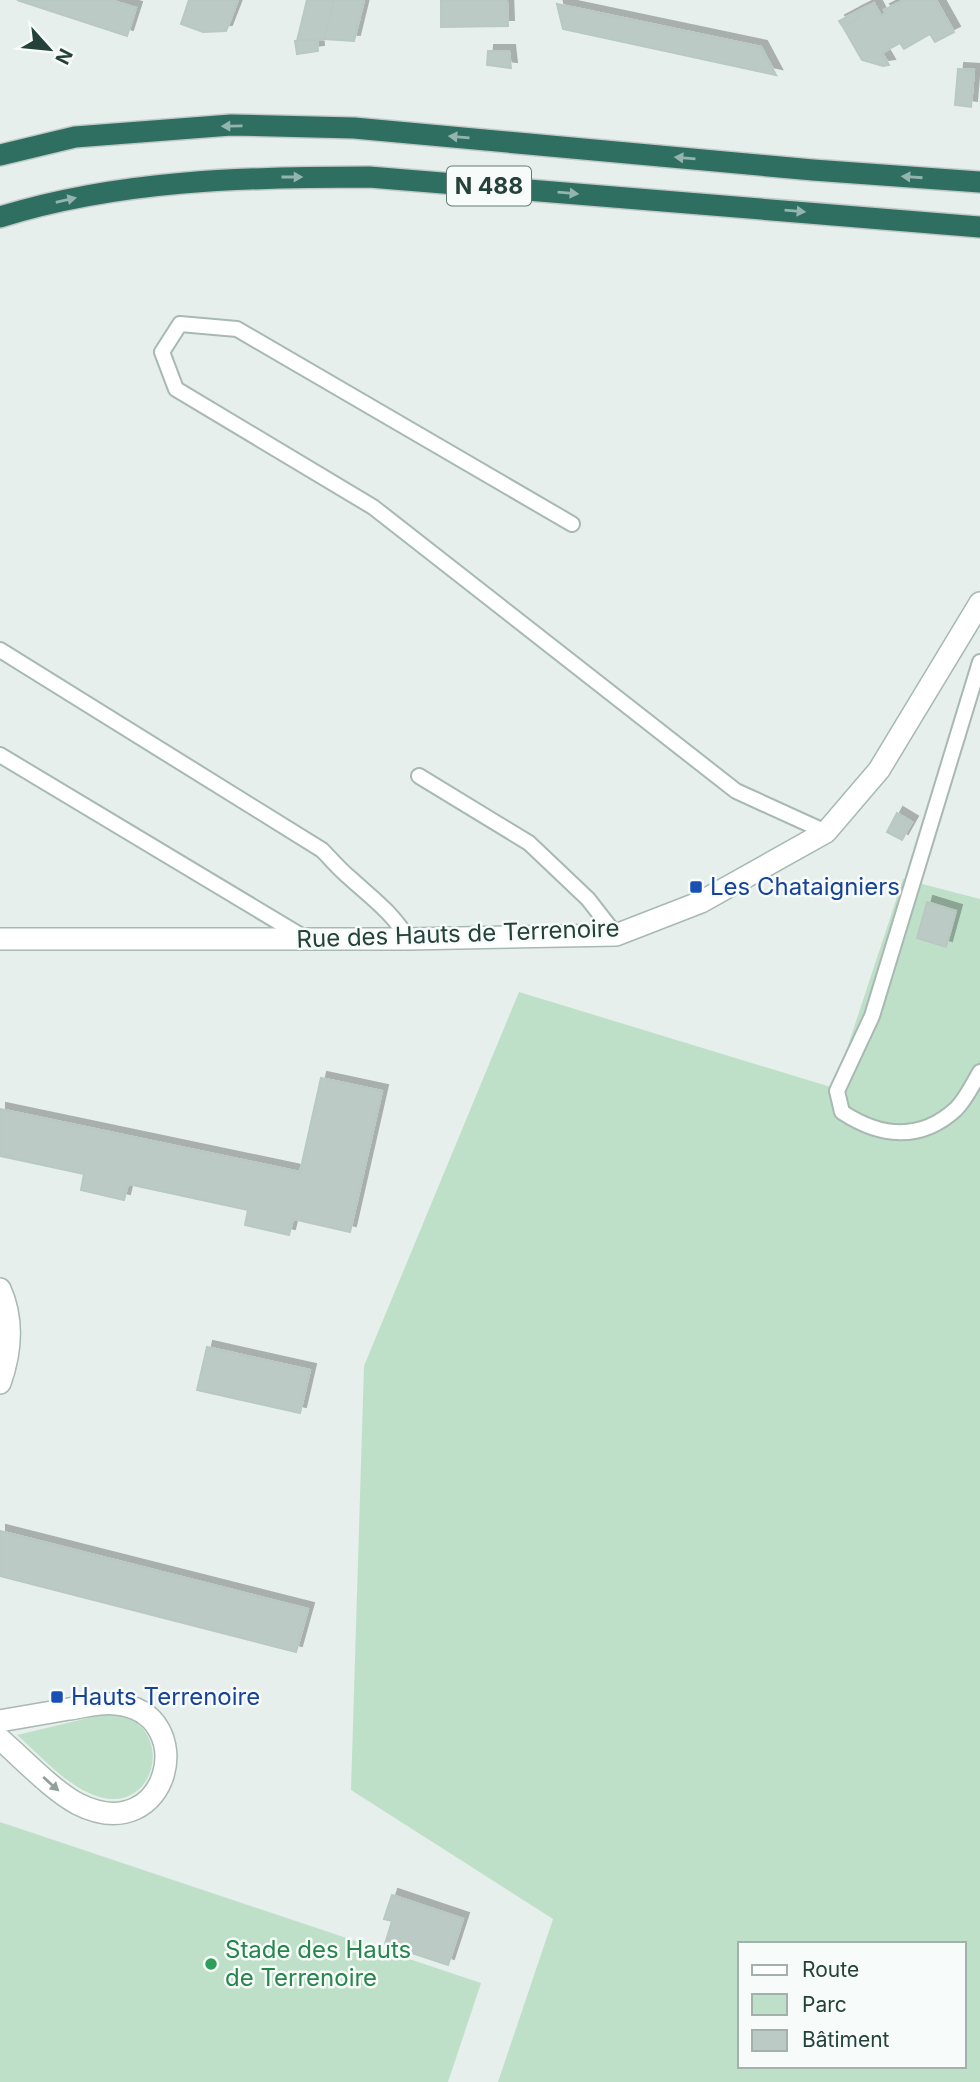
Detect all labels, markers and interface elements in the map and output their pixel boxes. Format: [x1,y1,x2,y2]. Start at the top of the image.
north arrow [14,14,84,84]
text: N [50,45,77,68]
one-way arrow [220,120,242,131]
one-way arrow [448,131,470,142]
one-way arrow [674,152,696,163]
road number: N 488 [447,167,531,206]
one-way arrow [281,171,303,183]
one-way arrow [901,171,923,182]
one-way arrow [557,188,579,199]
one-way arrow [55,194,77,205]
one-way arrow [784,206,806,217]
place label: Les Chataigniers [710,872,900,901]
marker: Les Chataigniers [688,879,704,895]
street label: Rue des Hauts de Terrenoire [296,913,620,954]
place label: Hauts Terrenoire [71,1682,260,1711]
marker: Hauts Terrenoire [49,1689,65,1705]
one-way arrow [43,1776,60,1791]
place label: Stade des Hauts de Terrenoire [225,1935,411,1992]
legend [738,1942,966,2068]
marker: Stade des Hauts de Terrenoire [203,1956,219,1972]
text: Route [802,1957,859,1982]
text: Parc [802,1992,847,2017]
text: Bâtiment [802,2027,890,2052]

